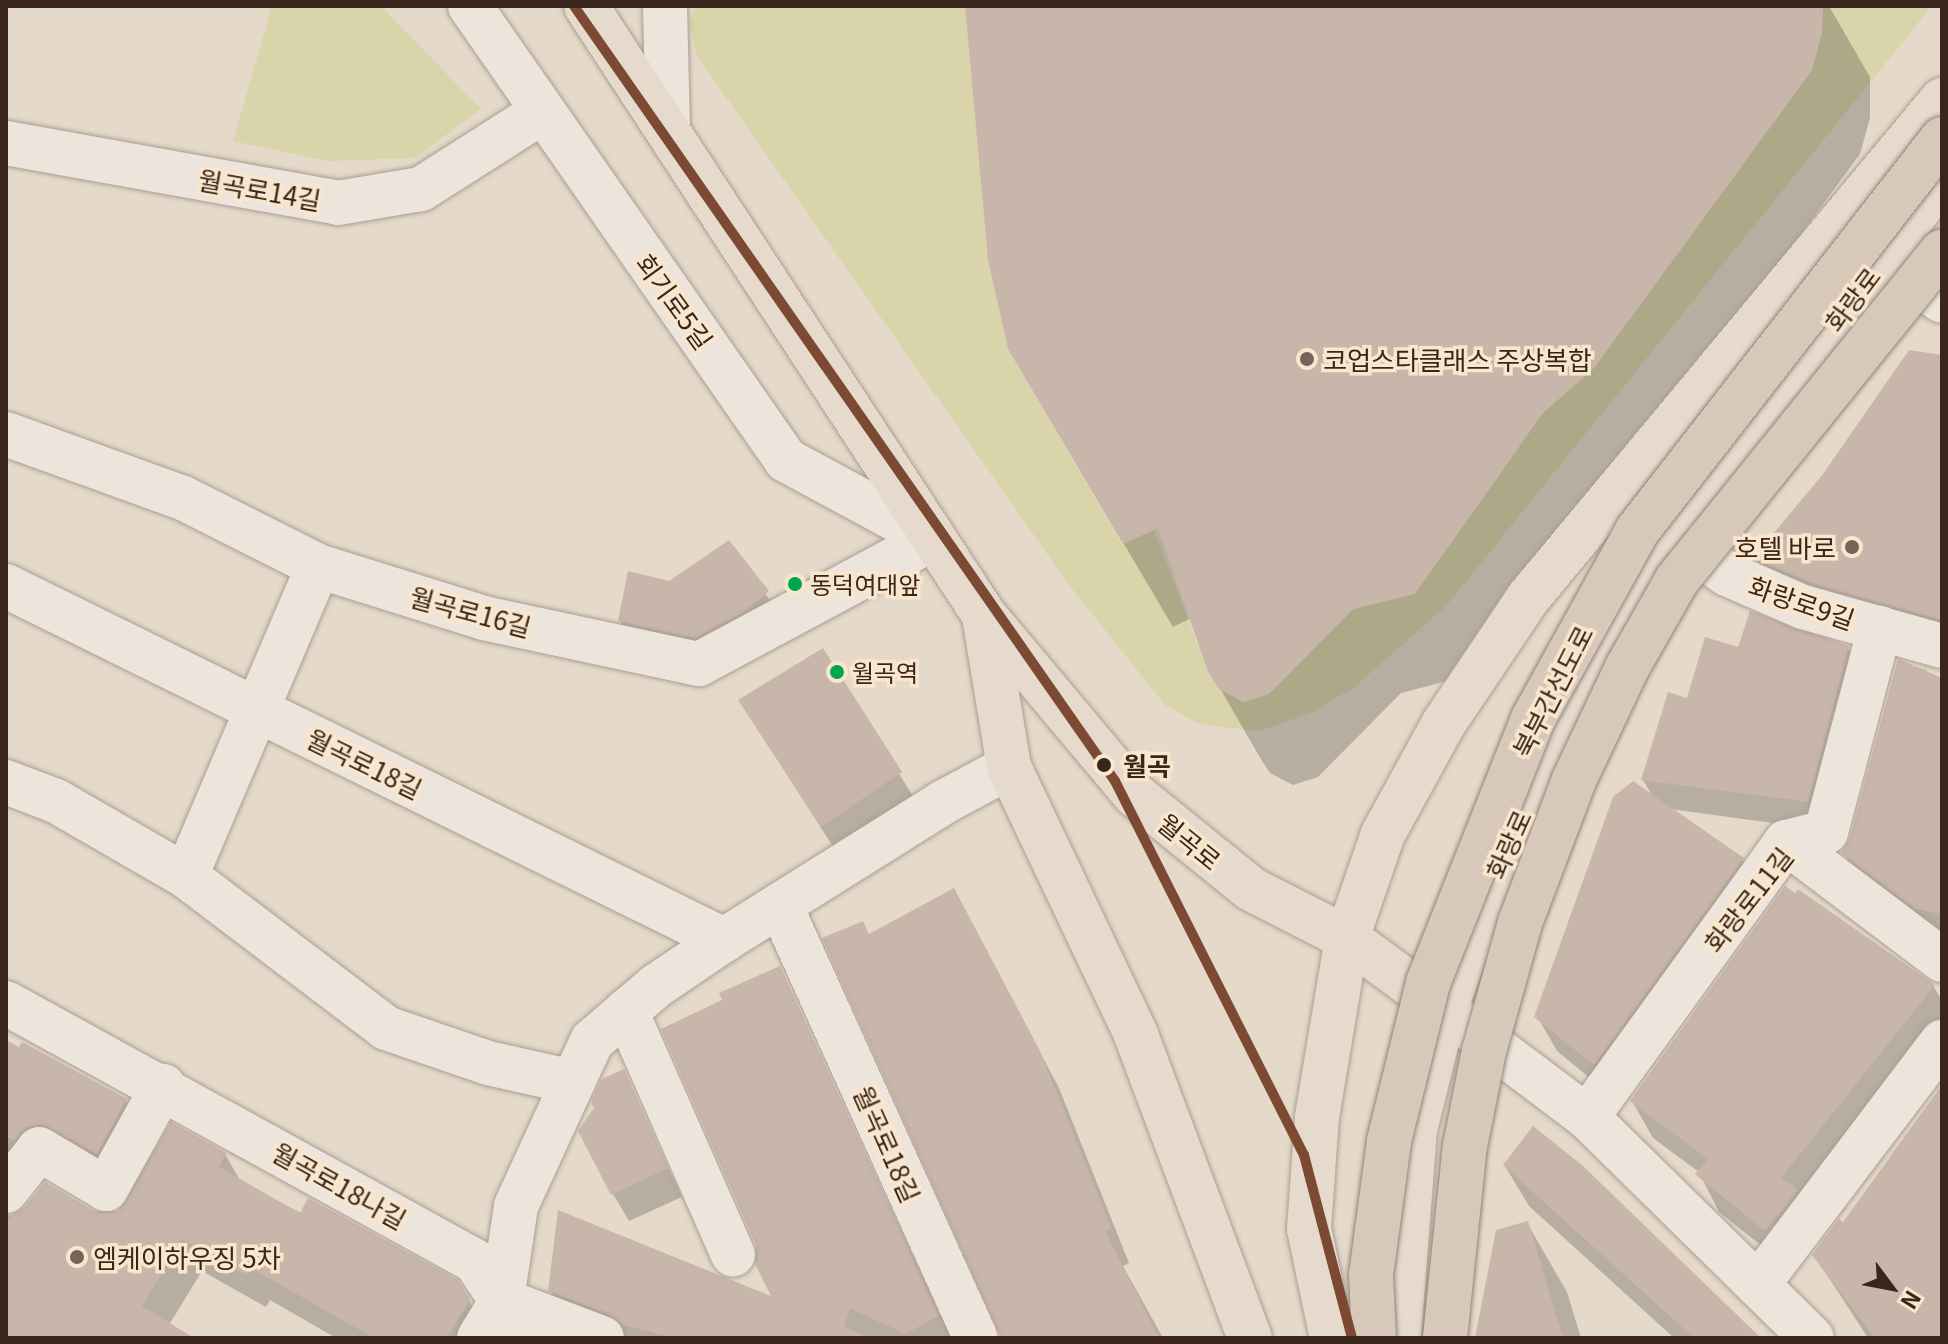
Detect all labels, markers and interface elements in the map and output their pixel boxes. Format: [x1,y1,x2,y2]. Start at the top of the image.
street label: 월곡로14길 [196,163,324,215]
street label: 회기로5길 [630,247,720,355]
street label: 화랑로 [1818,261,1886,337]
place label: 코업스타클래스 주상복합 [1323,343,1592,375]
marker: 코업스타클래스 주상복합 [1298,350,1316,368]
place label: 호텔 바로 [1734,531,1836,563]
marker: 호텔 바로 [1843,538,1861,556]
street label: 화랑로9길 [1745,569,1859,635]
place label: 동덕여대앞 [810,570,920,598]
marker: 동덕여대앞 [787,576,803,592]
street label: 월곡로16길 [407,580,535,642]
street label: 북부간선도로 [1506,620,1598,762]
place label: 월곡역 [852,658,918,686]
marker: 월곡역 [829,664,845,680]
street label: 월곡로18길 [302,722,428,804]
place label: 월곡 [1123,749,1171,781]
marker: 월곡 [1092,753,1116,777]
street label: 화랑로 [1479,805,1537,883]
street label: 월곡로 [1152,806,1228,876]
street label: 화랑로11길 [1697,840,1799,958]
street label: 월곡로18길 [848,1081,928,1207]
street label: 월곡로18나길 [268,1135,412,1235]
place label: 엠케이하우징 5차 [93,1241,281,1273]
marker: 엠케이하우징 5차 [68,1248,86,1266]
north arrow [1852,1248,1932,1328]
text: N [1894,1285,1930,1316]

